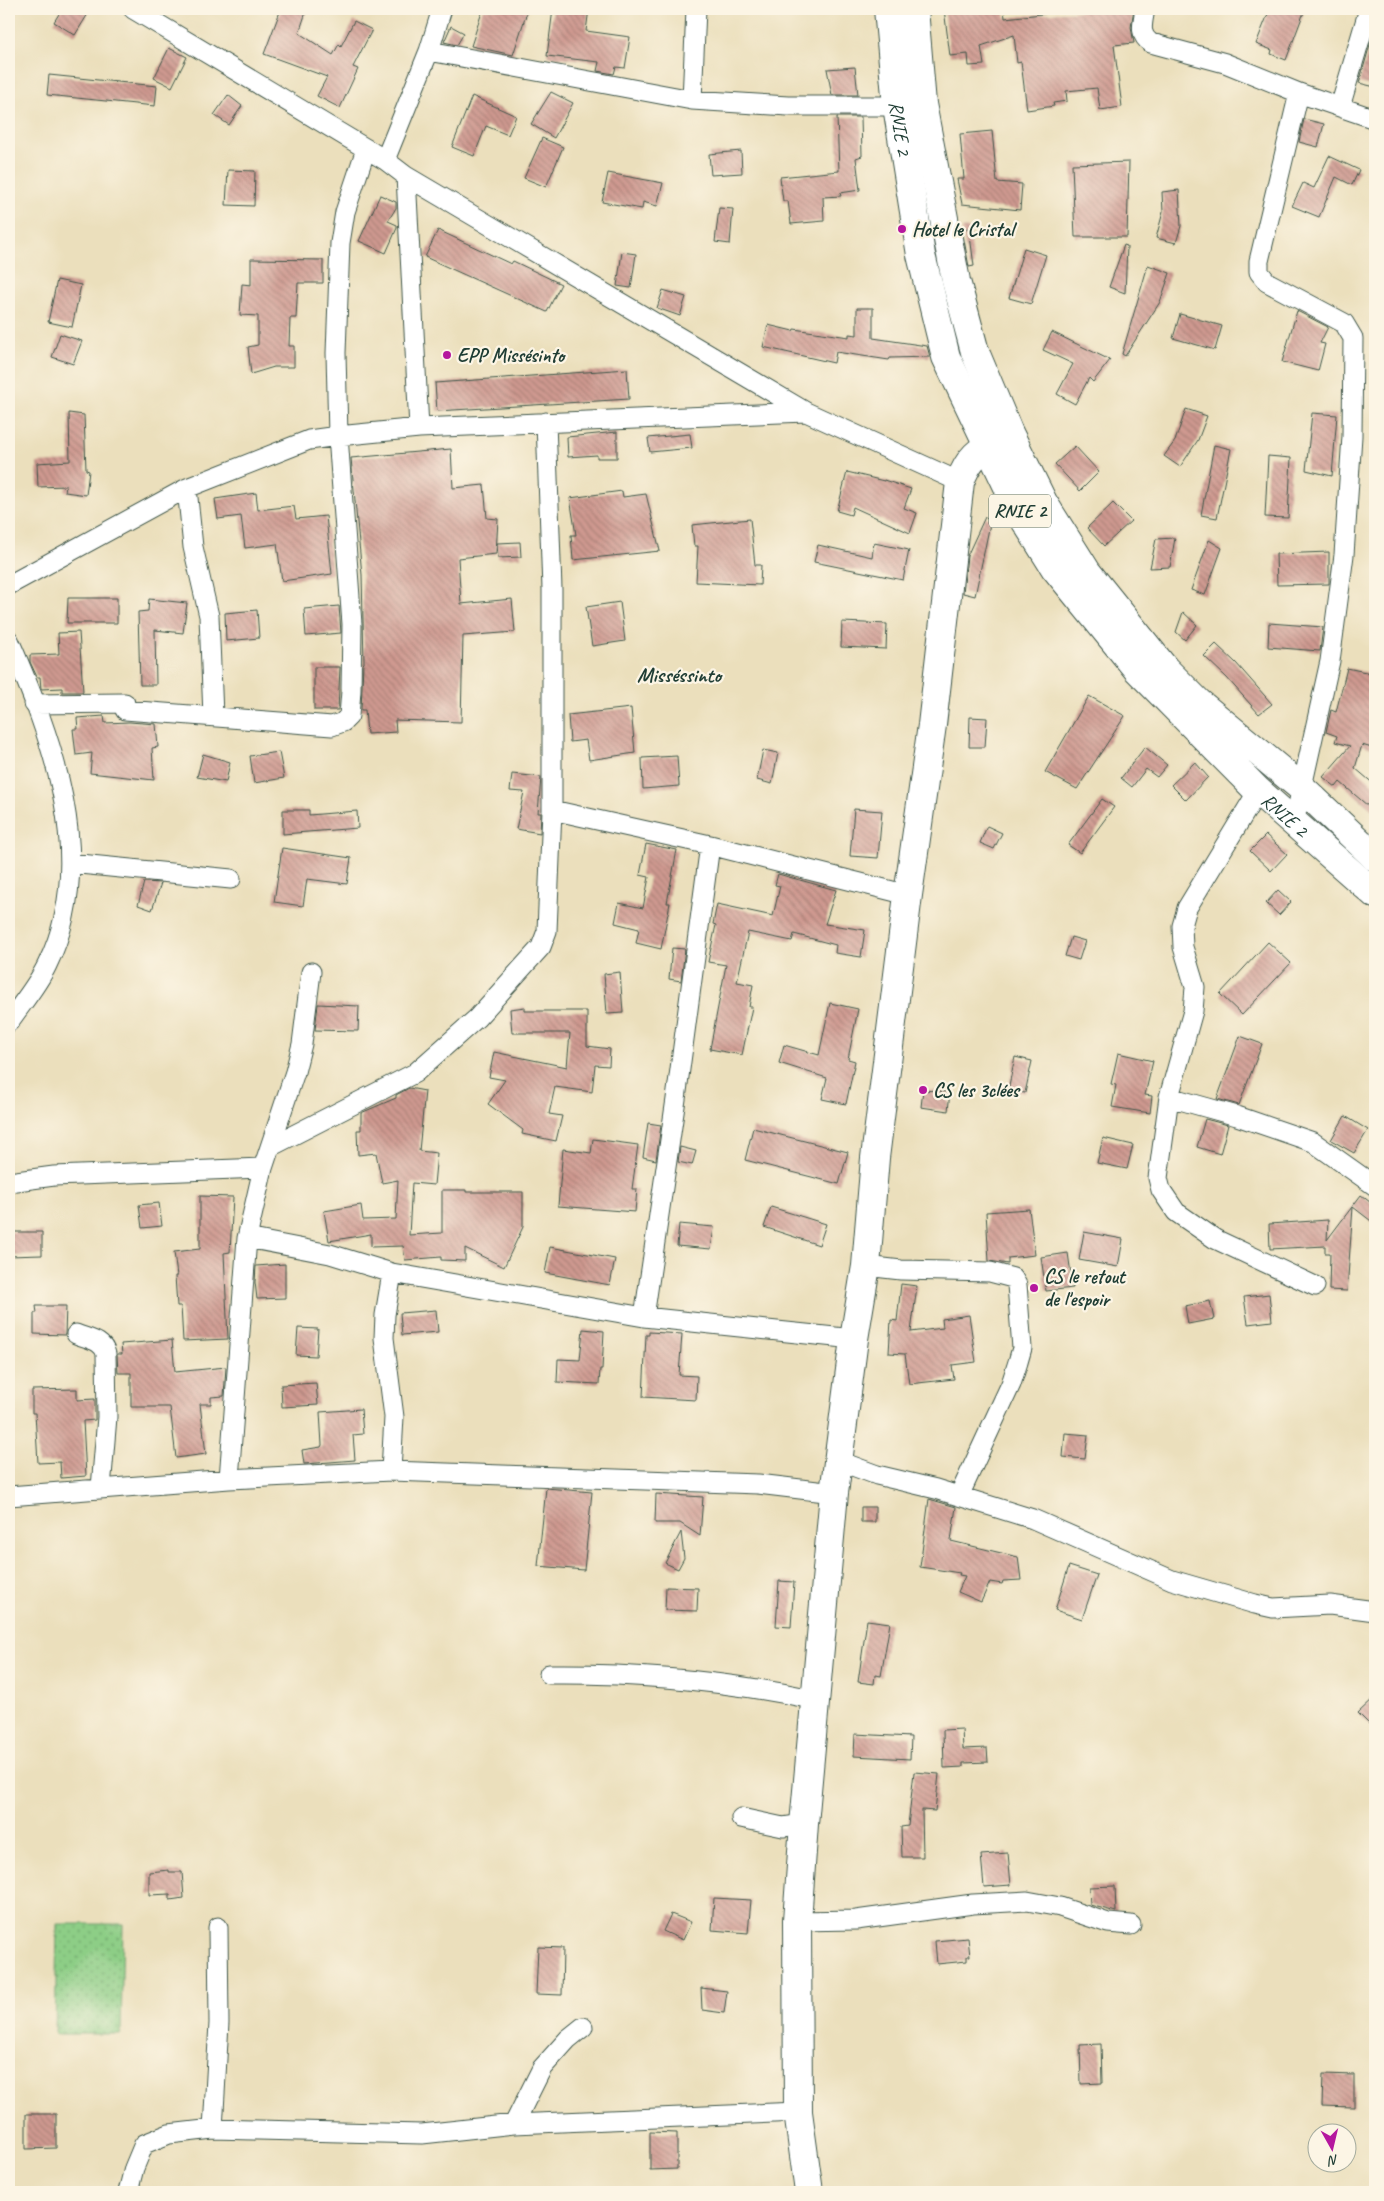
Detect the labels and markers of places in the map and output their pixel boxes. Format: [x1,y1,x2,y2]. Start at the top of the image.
place label: Hotel le Cristal [912,217,1018,242]
marker: Hotel le Cristal [896,223,908,235]
place label: EPP Missésinto [457,343,566,368]
marker: EPP Missésinto [441,349,453,361]
place label: CS les 3clées [933,1078,1021,1103]
marker: CS les 3clées [917,1084,929,1096]
place label: CS le retout de l'espoir [1044,1264,1127,1312]
marker: CS le retout de l'espoir [1028,1282,1040,1294]

